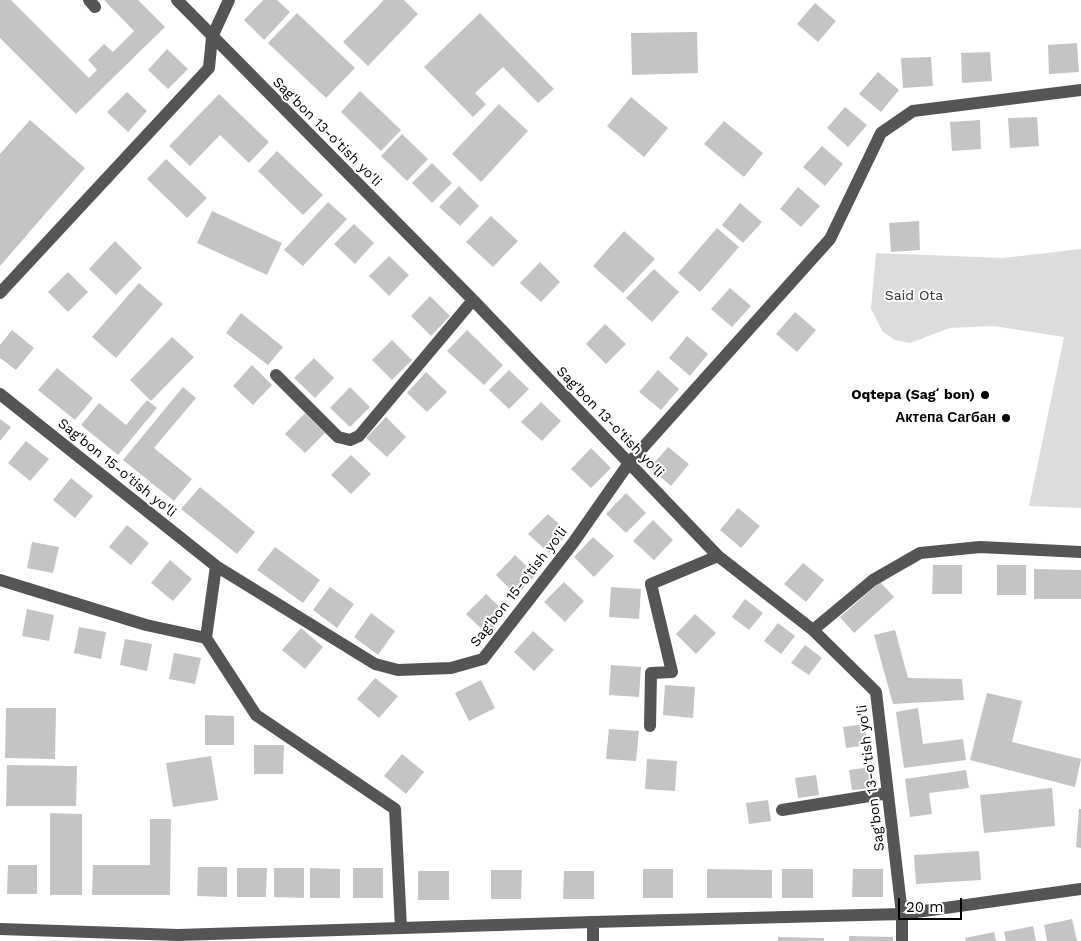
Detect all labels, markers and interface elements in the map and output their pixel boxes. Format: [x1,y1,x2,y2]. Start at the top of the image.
street label: Sag'bon 13-o'tish yo'li [269,74,385,190]
park label: Said Ota [885,288,943,304]
street label: Sag'bon 13-o'tish yo'li [553,363,667,481]
place label: Oqtepa (Sagʻbon) [851,387,975,403]
marker: Oqtepa (Sagʻbon) [979,389,991,401]
place label: Актепа Сагбан [895,410,996,426]
marker: Актепа Сагбан [1000,412,1012,424]
street label: Sag'bon 15-o'tish yo'li [54,415,180,521]
street label: Sag'bon 15-o'tish yo'li [467,524,571,650]
street label: Sag'bon 13-o'tish yo'li [854,704,888,852]
scale bar [901,888,965,920]
text: 20 m [906,898,944,916]

